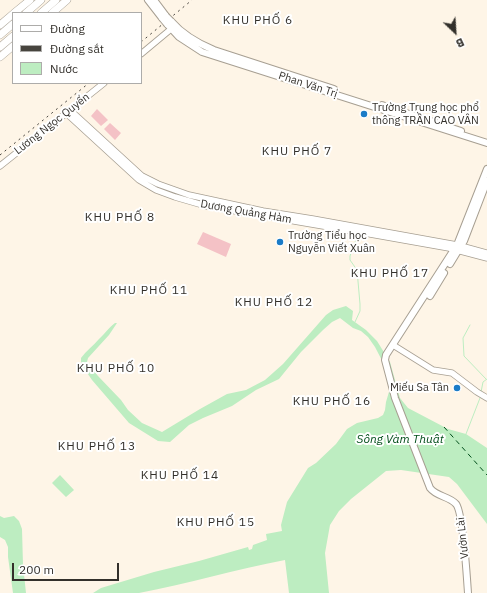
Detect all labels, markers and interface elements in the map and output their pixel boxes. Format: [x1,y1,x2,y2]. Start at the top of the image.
legend [12,12,142,84]
north arrow [435,12,475,52]
district label: KHU PHỐ 6 [223,14,293,28]
text: Đường [50,21,85,36]
text: B [454,35,466,51]
text: Đường sắt [50,41,104,56]
text: Nước [50,61,78,76]
street label: Phan Văn Trị [277,69,339,101]
street label: Lương Ngọc Quyến [12,90,92,158]
place label: Trường Trung học phổ thông TRẦN CAO VÂN [372,101,479,127]
marker: Trường Trung học phổ thông TRẦN CAO VÂN [359,109,369,119]
district label: KHU PHỐ 7 [262,145,332,159]
street label: Dương Quảng Hàm [199,197,293,227]
district label: KHU PHỐ 8 [85,211,155,225]
place label: Trường Tiểu học Nguyễn Viết Xuân [288,229,375,255]
marker: Trường Tiểu học Nguyễn Viết Xuân [275,237,285,247]
district label: KHU PHỐ 17 [351,267,429,281]
district label: KHU PHỐ 11 [110,284,188,298]
district label: KHU PHỐ 12 [235,296,313,310]
district label: KHU PHỐ 10 [77,362,155,376]
place label: Miếu Sa Tân [390,381,449,395]
marker: Miếu Sa Tân [452,383,462,393]
district label: KHU PHỐ 16 [293,395,371,409]
water label: Sông Vàm Thuật [356,433,444,447]
district label: KHU PHỐ 13 [58,440,136,454]
district label: KHU PHỐ 14 [141,469,219,483]
district label: KHU PHỐ 15 [177,516,255,530]
street label: Vườn Lài [454,516,472,560]
scale bar [14,555,121,581]
text: 200 m [19,562,54,577]

